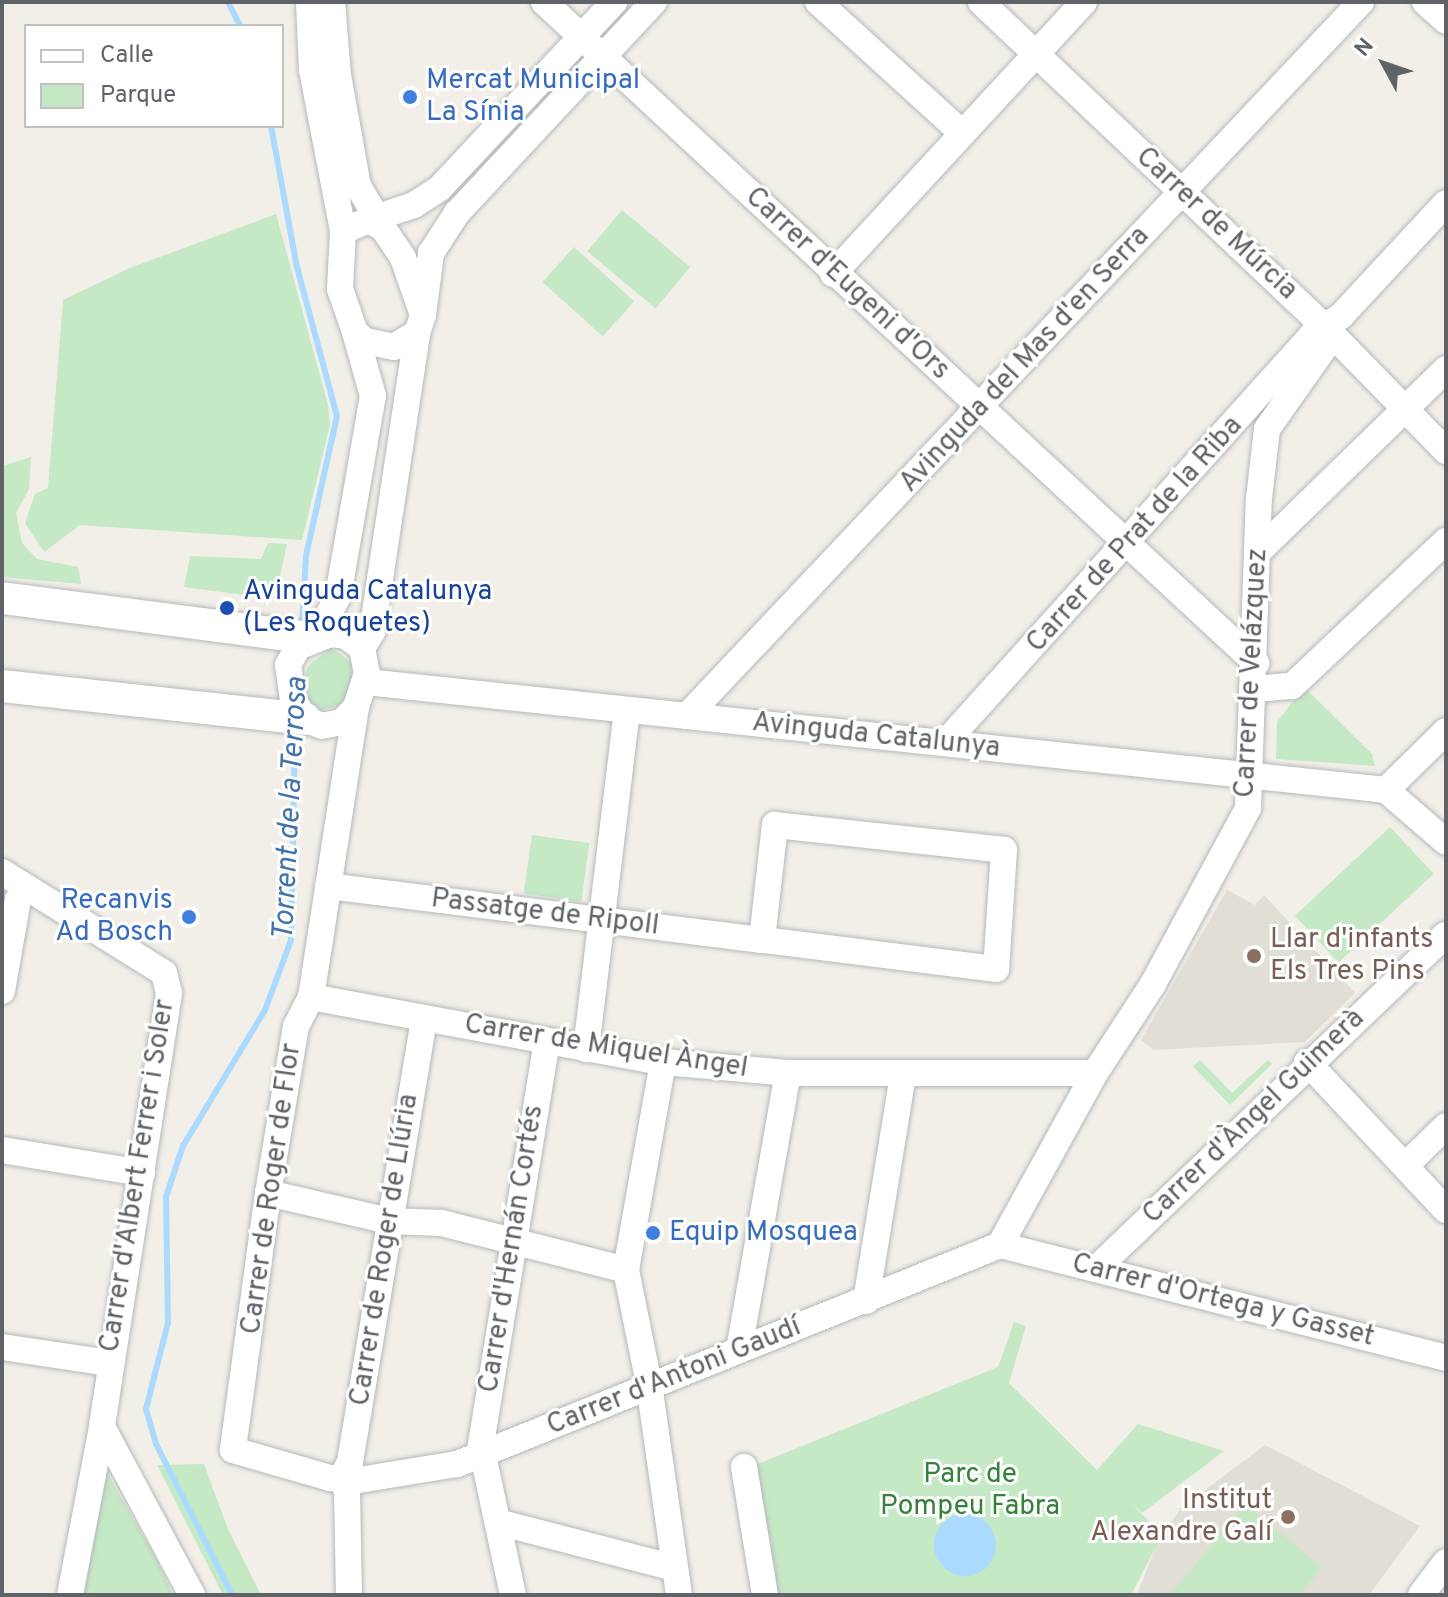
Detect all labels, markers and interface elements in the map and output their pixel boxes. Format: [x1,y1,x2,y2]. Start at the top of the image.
legend [24,24,284,128]
north arrow [1344,24,1424,104]
text: N [1350,34,1381,63]
text: Calle [100,41,154,71]
place label: Mercat Municipal La Sínia [426,64,640,130]
text: Parque [100,81,176,111]
marker: Mercat Municipal La Sínia [401,88,419,106]
street label: Carrer de Múrcia [1128,141,1304,307]
street label: Carrer d'Eugeni d'Ors [738,180,956,388]
street label: Avinguda del Mas d'en Serra [893,220,1157,500]
street label: Carrer de Prat de la Riba [1020,410,1250,660]
street label: Carrer de Velázquez [1229,547,1275,799]
place label: Avinguda Catalunya (Les Roquetes) [243,575,492,641]
marker: Avinguda Catalunya (Les Roquetes) [218,599,236,617]
water label: Torrent de la Terrosa [267,676,317,942]
street label: Avinguda Catalunya [750,706,1002,766]
street label: Passatge de Ripoll [429,882,661,944]
place label: Recanvis Ad Bosch [55,884,173,950]
marker: Recanvis Ad Bosch [180,908,198,926]
place label: Llar d'infants Els Tres Pins [1270,923,1433,989]
marker: Llar d'infants Els Tres Pins [1245,947,1263,965]
street label: Carrer d'Albert Ferrer i Soler [93,997,183,1355]
street label: Carrer d'Àngel Guimerà [1136,1002,1372,1232]
street label: Carrer de Miquel Àngel [461,1008,751,1086]
street label: Carrer de Roger de Flor [235,1041,309,1337]
street label: Carrer de Roger de Llúria [344,1092,426,1408]
street label: Carrer d'Hernán Cortés [473,1103,551,1395]
place label: Equip Mosquea [669,1216,858,1250]
marker: Equip Mosquea [644,1224,662,1242]
street label: Carrer d'Ortega y Gasset [1068,1247,1378,1355]
street label: Carrer d'Antoni Gaudí [542,1311,806,1443]
park label: Parc de Pompeu Fabra [880,1458,1060,1524]
place label: Institut Alexandre Galí [1090,1484,1272,1550]
marker: Institut Alexandre Galí [1279,1508,1297,1526]

